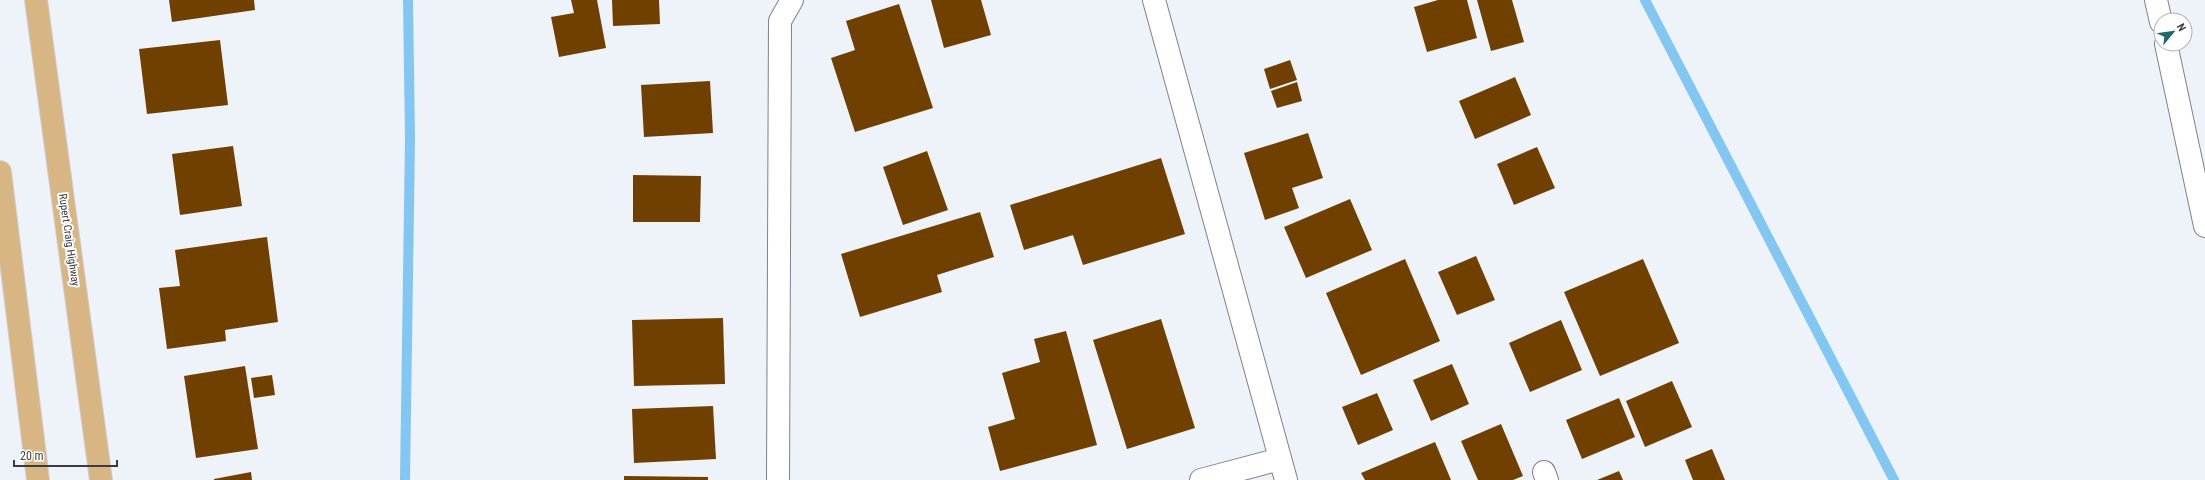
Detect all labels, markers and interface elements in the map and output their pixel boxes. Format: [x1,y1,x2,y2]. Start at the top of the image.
north arrow [2153,12,2193,52]
text: N [2174,21,2189,34]
street label: Rupert Craig Highway [56,193,82,287]
scale bar [14,442,117,468]
text: 20 m [20,449,44,463]

